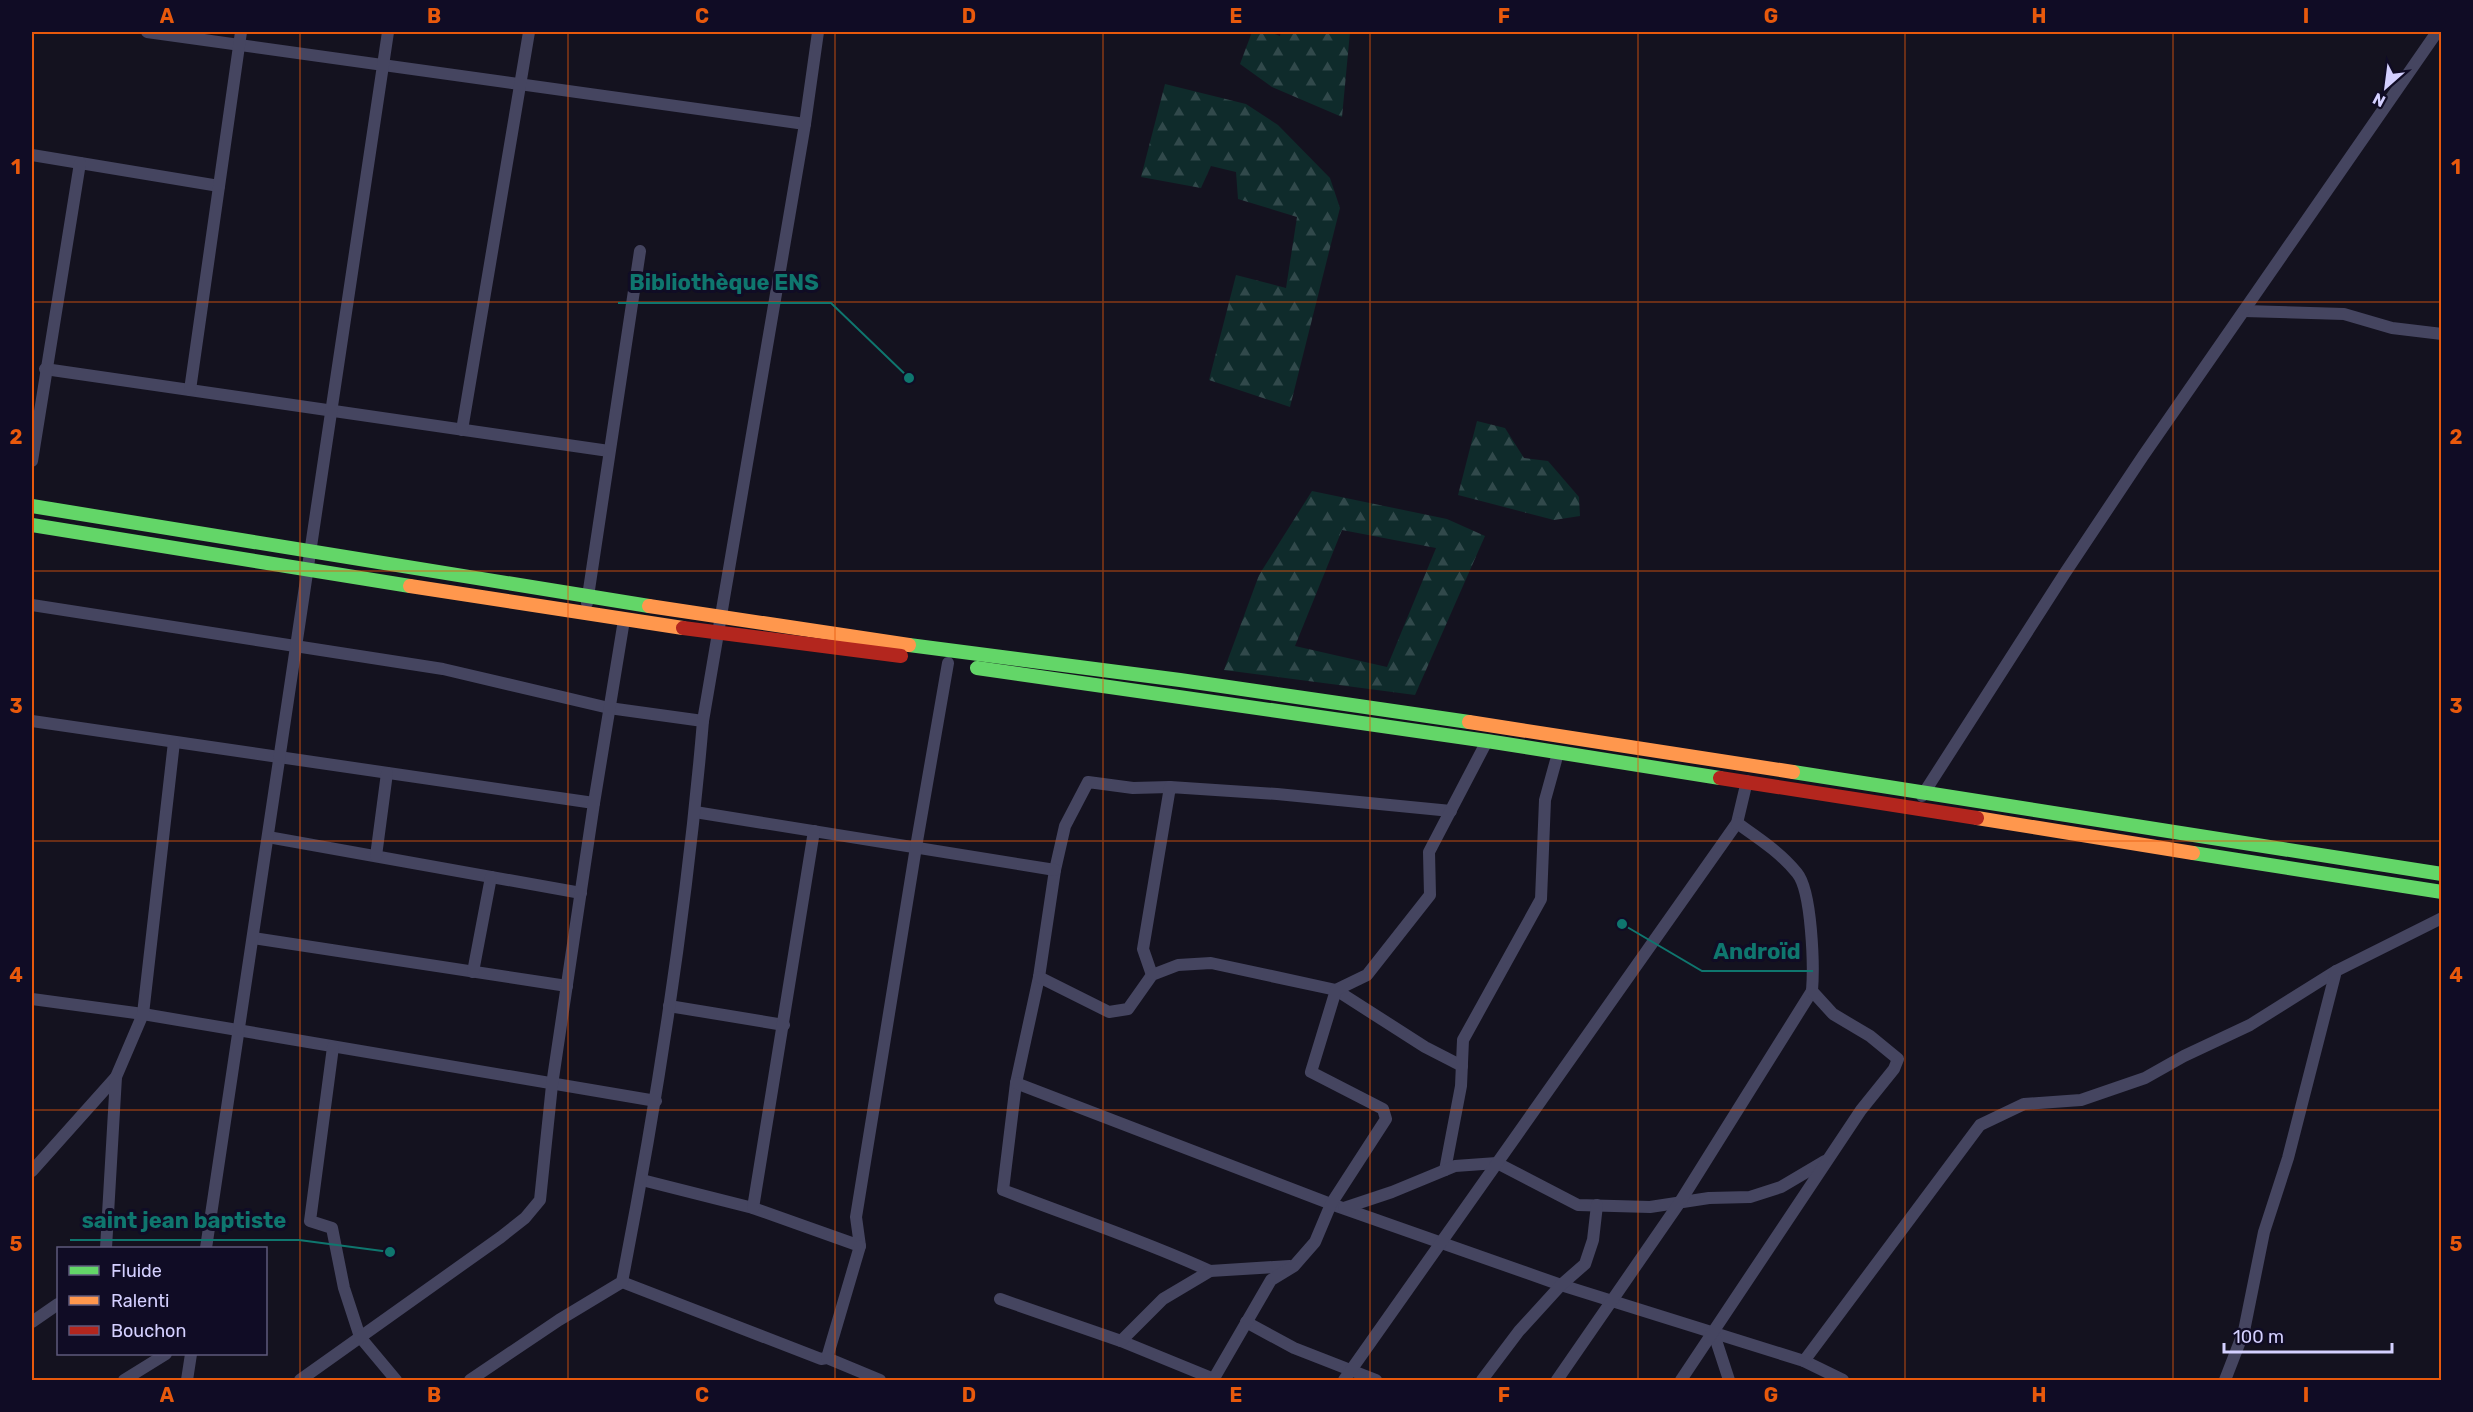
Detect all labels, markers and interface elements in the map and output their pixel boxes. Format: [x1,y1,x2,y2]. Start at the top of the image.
text: A [160,4,175,28]
text: B [427,4,441,28]
text: C [695,4,709,28]
text: D [962,4,976,28]
text: E [1230,4,1242,28]
text: F [1498,4,1510,28]
text: G [1764,4,1778,28]
text: H [2032,4,2046,28]
text: I [2303,4,2309,28]
north arrow [2356,57,2416,117]
text: N [2370,89,2389,111]
text: 1 [11,155,21,179]
text: 1 [2451,155,2461,179]
callout: Bibliothèque ENS [618,263,831,303]
text: Bibliothèque ENS [629,269,819,296]
text: 2 [10,425,23,449]
text: 2 [2450,425,2463,449]
text: 3 [9,694,23,718]
text: 3 [2449,694,2463,718]
callout: Androïd [1702,931,1813,971]
text: Androïd [1713,938,1801,965]
text: 4 [9,963,23,987]
text: 4 [2449,963,2463,987]
callout: saint jean baptiste [70,1200,299,1240]
text: saint jean baptiste [82,1207,286,1234]
text: 5 [10,1232,23,1256]
text: 5 [2450,1232,2463,1256]
legend [57,1247,267,1355]
text: Fluide [111,1260,162,1282]
text: Ralenti [111,1290,169,1312]
scale bar [2224,1316,2392,1354]
text: Bouchon [111,1320,186,1342]
text: 100 m [2233,1326,2284,1348]
text: A [160,1383,175,1407]
text: B [427,1383,441,1407]
text: C [695,1383,709,1407]
text: D [962,1383,976,1407]
text: E [1230,1383,1242,1407]
text: F [1498,1383,1510,1407]
text: G [1764,1383,1778,1407]
text: H [2032,1383,2046,1407]
text: I [2303,1383,2309,1407]

